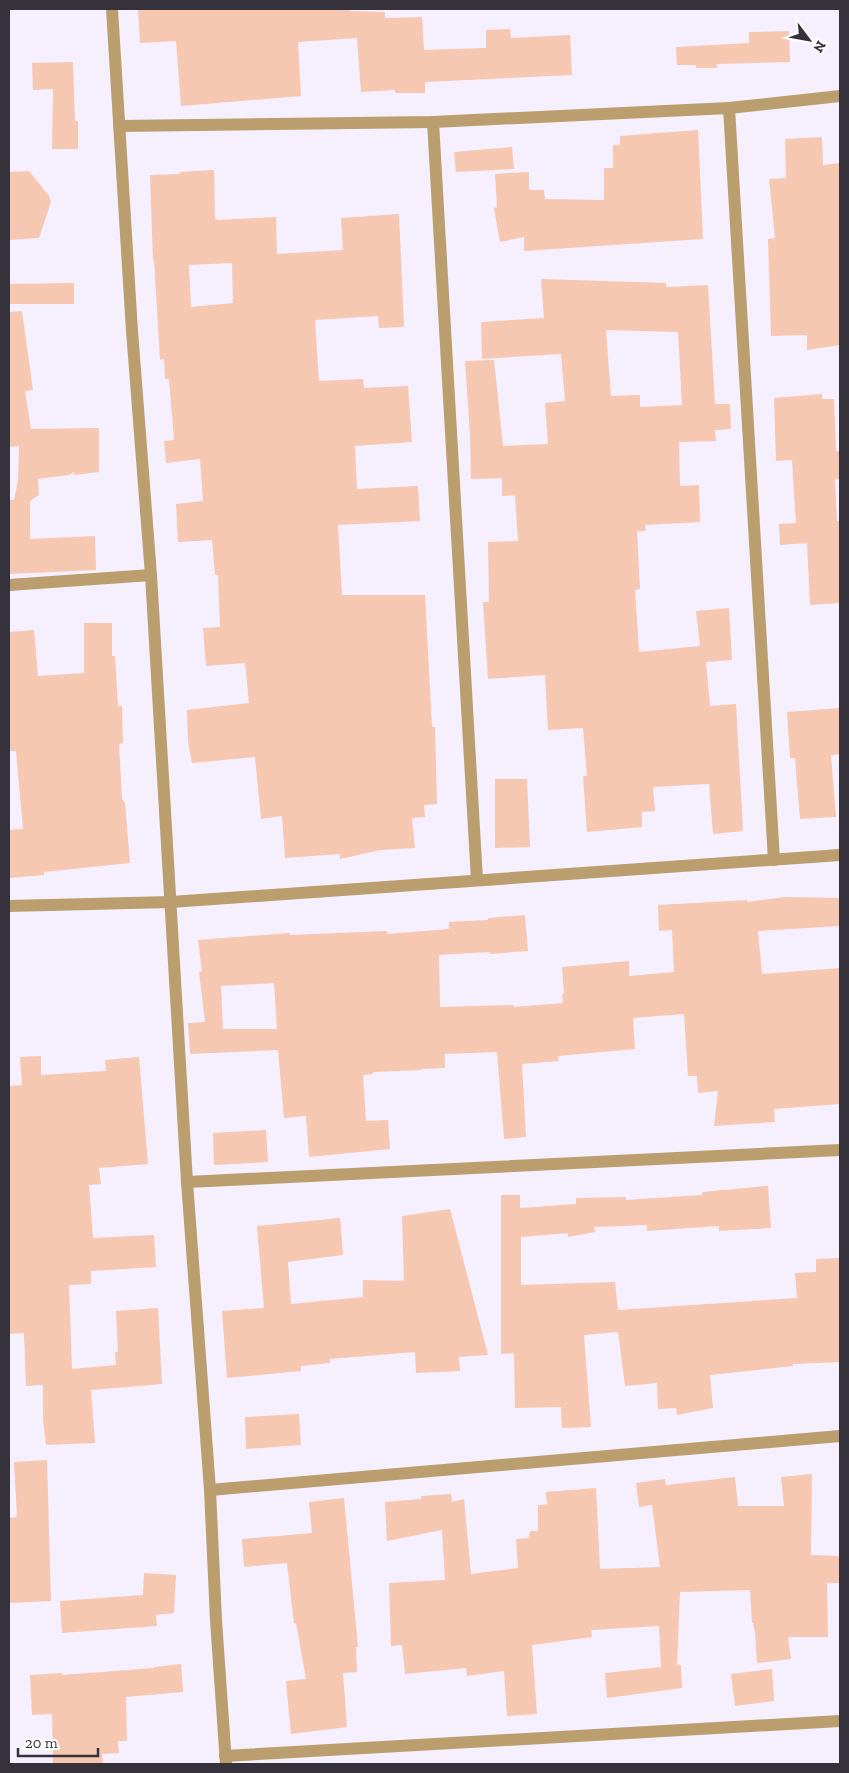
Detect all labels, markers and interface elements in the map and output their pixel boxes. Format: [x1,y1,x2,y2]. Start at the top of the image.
north arrow [784,15,834,65]
text: N [809,38,830,56]
scale bar [18,1726,98,1758]
text: 20 m [25,1734,58,1752]

